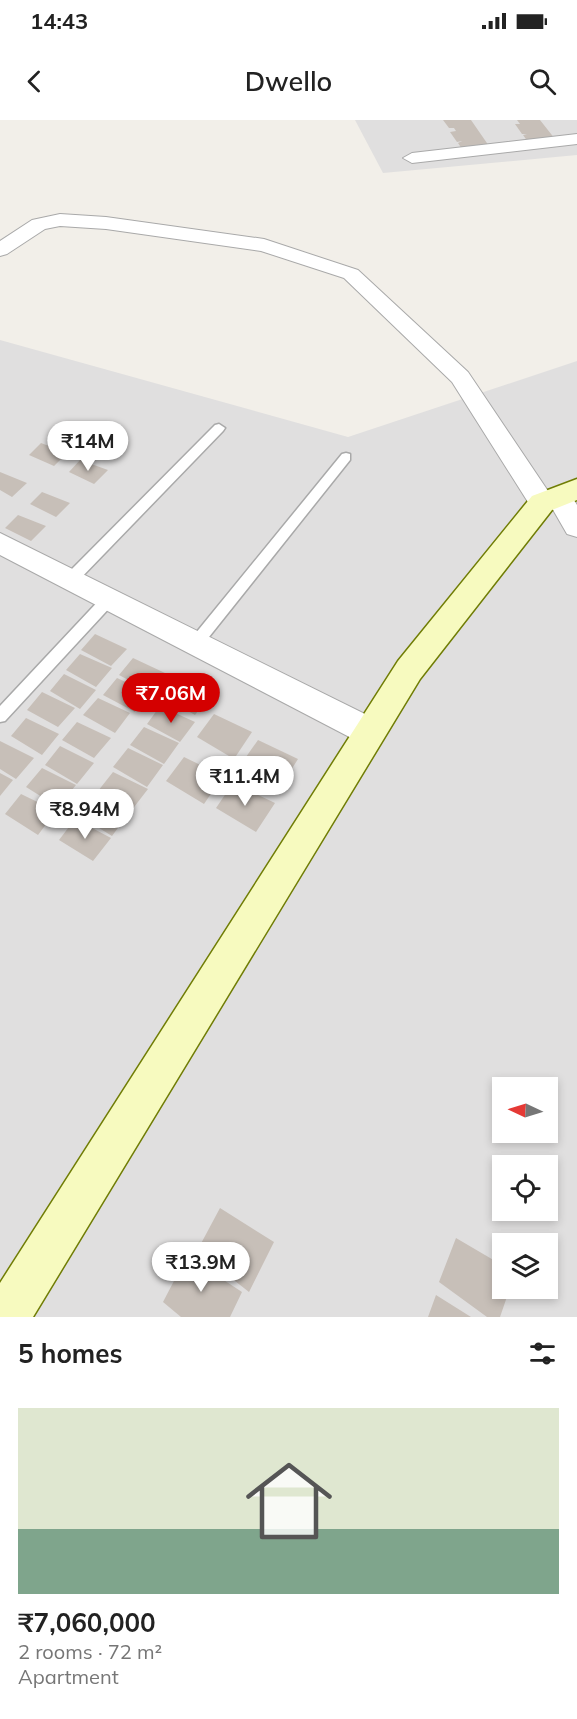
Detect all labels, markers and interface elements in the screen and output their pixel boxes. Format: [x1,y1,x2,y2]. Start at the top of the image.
text: 14:43 [30,7,88,35]
text: Dwello [245,64,332,98]
icon: back [18,65,51,98]
icon: search [526,65,559,98]
pin: ₹14M [52,421,124,472]
text: ₹14M [61,428,115,453]
pin: ₹7.06M [122,673,220,724]
text: ₹7.06M [136,680,206,705]
pin: ₹11.4M [196,756,294,807]
text: ₹11.4M [210,763,280,788]
pin: ₹8.94M [36,789,134,840]
text: ₹8.94M [50,796,120,821]
north arrow [492,1077,558,1143]
map controls [492,1077,558,1299]
button: locate [492,1155,558,1221]
button: layers [492,1233,558,1299]
pin: ₹13.9M [152,1242,250,1293]
text: ₹13.9M [166,1249,236,1274]
text: 5 homes [18,1337,122,1370]
icon: filters [526,1337,559,1370]
icon: home [235,1447,343,1555]
text: ₹7,060,000 [18,1606,156,1639]
text: 2 rooms · 72 m² [18,1639,162,1664]
text: Apartment [18,1664,119,1689]

